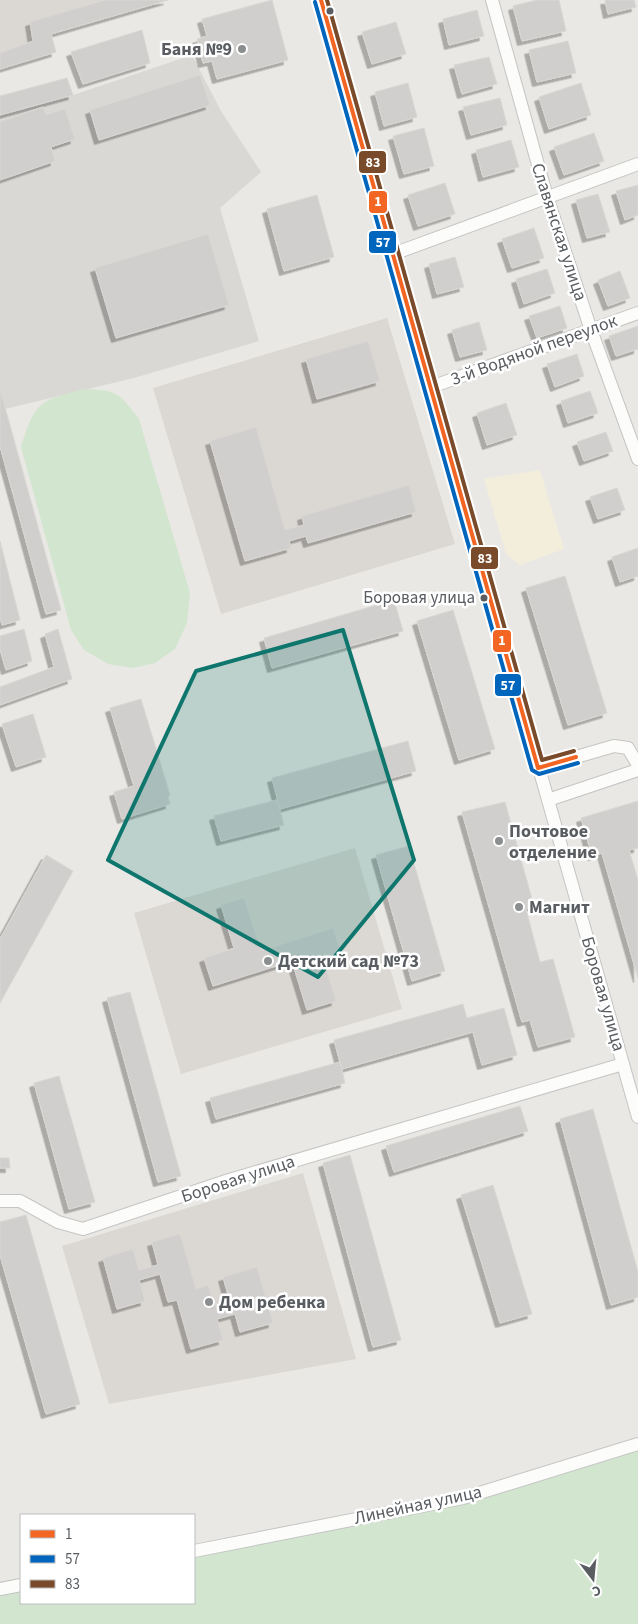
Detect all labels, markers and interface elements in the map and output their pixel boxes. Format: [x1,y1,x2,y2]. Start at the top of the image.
unlabelled marker [325,6,335,16]
place label: Баня №9 [161,37,232,62]
marker: Баня №9 [236,43,248,55]
line badge: 83 [358,150,387,174]
text: 83 [366,153,380,173]
street label: Славянская улица [525,160,593,304]
line badge: 1 [368,190,388,214]
text: 1 [374,192,382,212]
line badge: 57 [368,230,397,254]
text: 57 [376,233,390,253]
street label: 3-й Водяной переулок [447,308,621,392]
line badge: 83 [470,546,499,570]
text: 83 [478,549,492,569]
place label: Боровая улица [363,586,475,610]
marker: Боровая улица [479,593,489,603]
line badge: 1 [492,629,512,653]
text: 1 [498,631,506,651]
line badge: 57 [494,673,522,697]
text: 57 [501,676,515,696]
place label: Почтовое отделение [509,819,597,865]
marker: Почтовое отделение [493,835,505,847]
place label: Магнит [529,895,590,920]
marker: Магнит [513,901,525,913]
street label: Боровая улица [575,934,631,1054]
place label: Детский сад №73 [278,949,419,974]
marker: Детский сад №73 [262,955,274,967]
street label: Боровая улица [178,1149,298,1209]
place label: Дом ребенка [219,1290,326,1315]
marker: Дом ребенка [203,1296,215,1308]
street label: Линейная улица [352,1479,484,1531]
legend [20,1514,195,1604]
text: 1 [65,1524,72,1545]
text: 57 [65,1549,80,1570]
north arrow [568,1554,618,1604]
text: 83 [65,1574,80,1595]
text: С [590,1580,603,1601]

